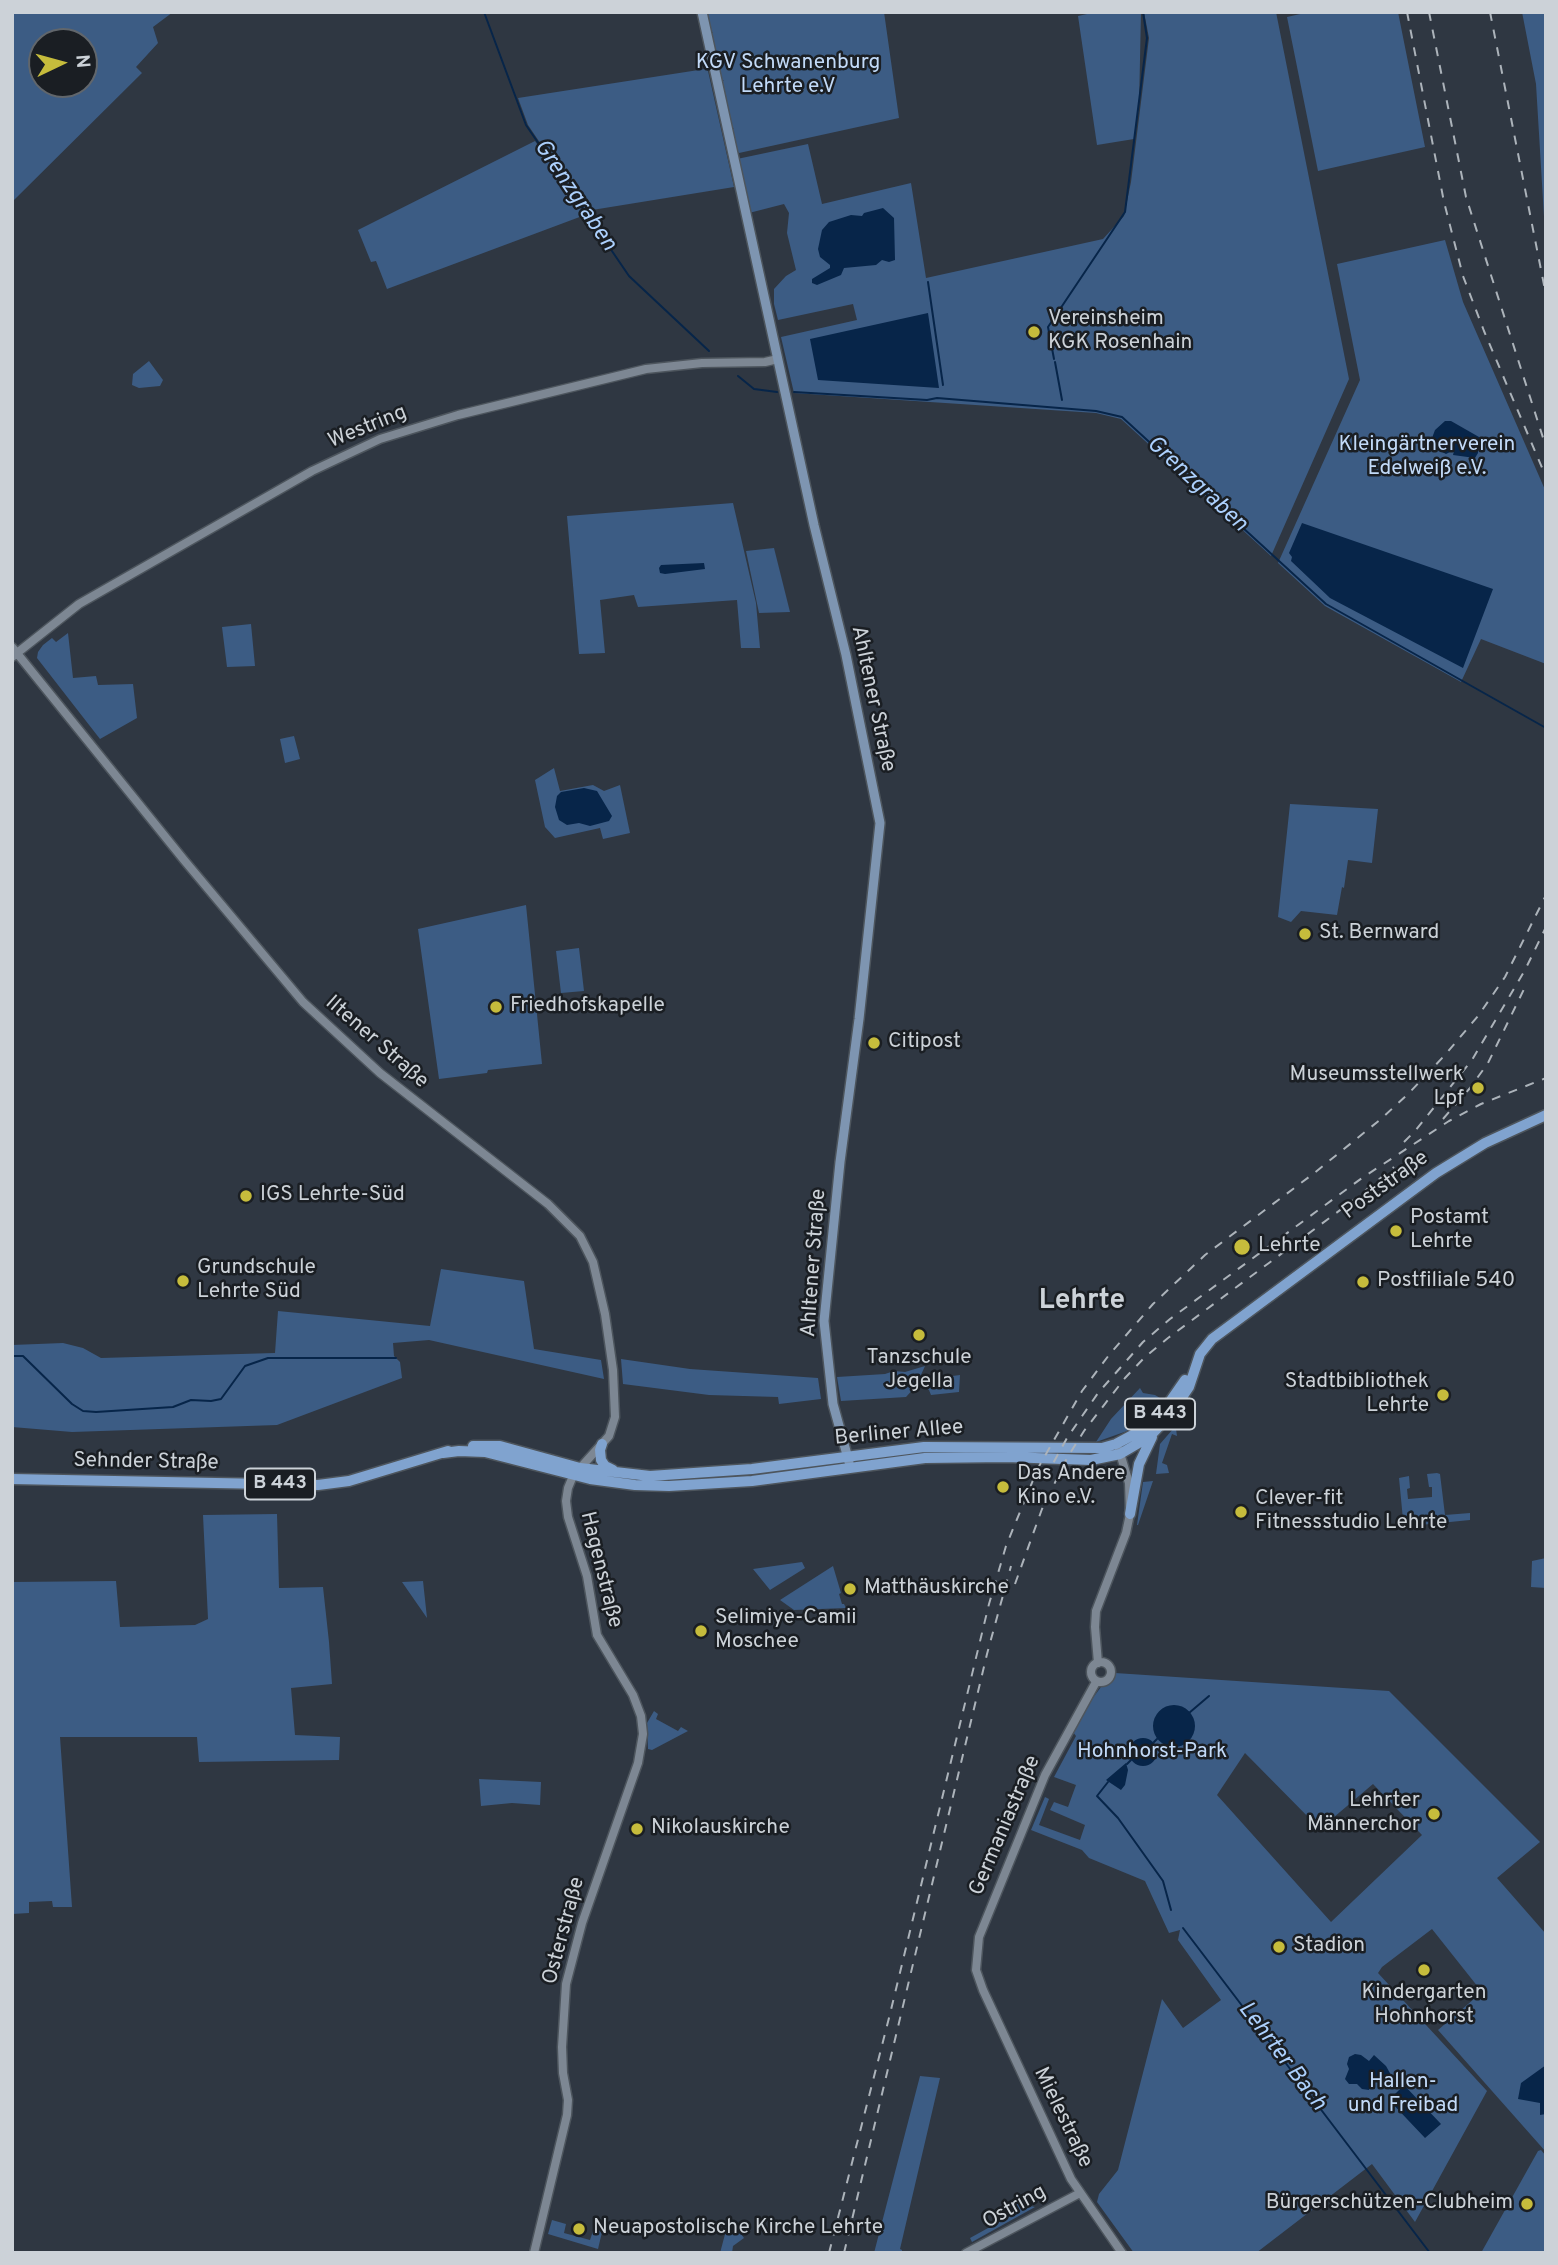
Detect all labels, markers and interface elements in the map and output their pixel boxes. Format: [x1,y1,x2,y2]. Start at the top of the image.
north arrow [28,28,98,98]
park label: KGV Schwanenburg Lehrte e.V [696,51,880,101]
text: N [69,53,94,69]
water label: Grenzgraben [527,135,621,257]
place label: Vereinsheim KGK Rosenhain [1048,307,1192,357]
marker: Vereinsheim KGK Rosenhain [1026,324,1042,340]
street label: Westring [325,401,411,455]
water label: Grenzgraben [1140,431,1252,539]
park label: Kleingärtnerverein Edelweiß e.V. [1339,433,1515,483]
street label: Ahltener Straße [844,624,900,774]
place label: St. Bernward [1319,921,1439,947]
marker: St. Bernward [1297,926,1313,942]
street label: Iltener Straße [319,991,433,1095]
place label: Friedhofskapelle [510,994,665,1020]
marker: Friedhofskapelle [488,999,504,1015]
place label: Citipost [888,1030,961,1056]
marker: Citipost [866,1035,882,1051]
place label: Museumsstellwerk Lpf [1290,1063,1464,1113]
marker: Museumsstellwerk Lpf [1470,1080,1486,1096]
street label: Poststraße [1338,1146,1434,1226]
place label: IGS Lehrte-Süd [260,1183,405,1209]
marker: IGS Lehrte-Süd [238,1188,254,1204]
street label: Ahltener Straße [797,1188,833,1338]
place label: Postamt Lehrte [1410,1206,1489,1256]
marker: Postamt Lehrte [1388,1223,1404,1239]
place label: Lehrte [1258,1234,1321,1260]
marker: Lehrte [1232,1237,1252,1257]
place label: Grundschule Lehrte Süd [197,1256,316,1306]
place label: Postfiliale 540 [1377,1269,1515,1295]
marker: Grundschule Lehrte Süd [175,1273,191,1289]
marker: Postfiliale 540 [1355,1274,1371,1290]
district label: Lehrte [1039,1285,1125,1319]
marker: Tanzschule Jegella [911,1327,927,1343]
place label: Tanzschule Jegella [867,1346,971,1396]
place label: Stadtbibliothek Lehrte [1285,1370,1429,1420]
marker: Stadtbibliothek Lehrte [1435,1387,1451,1403]
road number: B 443 [1125,1398,1195,1430]
street label: Berliner Allee [833,1416,965,1452]
street label: Sehnder Straße [73,1449,219,1477]
place label: Das Andere Kino e.V. [1017,1462,1125,1512]
road number: B 443 [245,1468,315,1500]
marker: Das Andere Kino e.V. [995,1479,1011,1495]
place label: Clever-fit Fitnessstudio Lehrte [1255,1487,1447,1537]
marker: Clever-fit Fitnessstudio Lehrte [1233,1504,1249,1520]
street label: Hagenstraße [573,1509,627,1631]
place label: Matthäuskirche [864,1576,1009,1602]
marker: Matthäuskirche [842,1581,858,1597]
place label: Selimiye-Camii Moschee [715,1606,857,1656]
marker: Selimiye-Camii Moschee [693,1623,709,1639]
park label: Hohnhorst-Park [1077,1740,1227,1766]
street label: Germaniastraße [965,1752,1047,1900]
place label: Lehrter Männerchor [1307,1789,1420,1839]
marker: Lehrter Männerchor [1426,1806,1442,1822]
place label: Nikolauskirche [651,1816,790,1842]
marker: Nikolauskirche [629,1821,645,1837]
street label: Osterstraße [539,1875,591,1987]
place label: Stadion [1293,1934,1365,1960]
marker: Stadion [1271,1939,1287,1955]
marker: Kindergarten Hohnhorst [1416,1962,1432,1978]
place label: Kindergarten Hohnhorst [1361,1981,1487,2031]
water label: Lehrter Bach [1231,1997,1331,2117]
street label: Mielestraße [1027,2064,1097,2172]
park label: Hallen- und Freibad [1348,2070,1458,2120]
street label: Ostring [979,2180,1051,2236]
place label: Bürgerschützen-Clubheim [1266,2191,1513,2217]
marker: Bürgerschützen-Clubheim [1519,2196,1535,2212]
place label: Neuapostolische Kirche Lehrte [593,2216,883,2242]
marker: Neuapostolische Kirche Lehrte [571,2221,587,2237]

